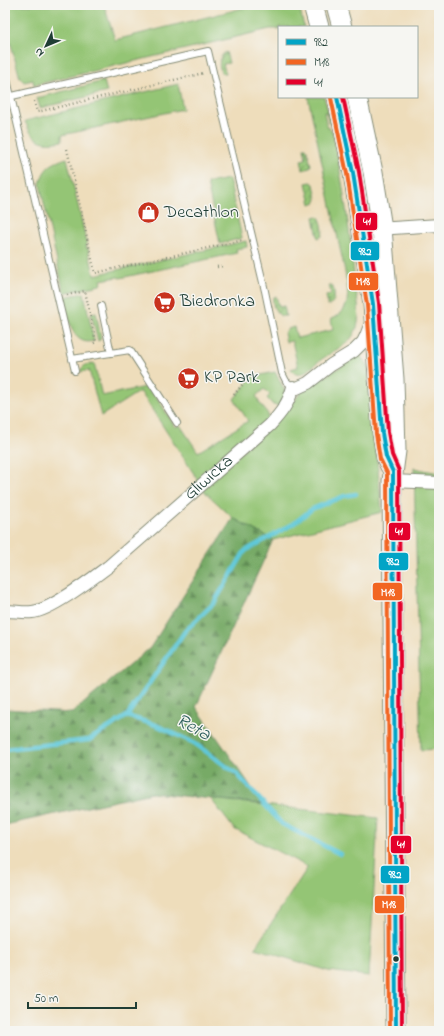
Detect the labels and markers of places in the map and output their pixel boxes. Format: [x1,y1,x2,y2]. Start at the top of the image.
shop icon: Decathlon [135,200,161,226]
place label: Decathlon [163,200,239,226]
supermarket icon: Biedronka [151,289,177,315]
place label: Biedronka [179,289,255,315]
supermarket icon: KP Park [175,365,201,391]
place label: KP Park [204,365,259,391]
unlabelled marker [391,954,401,964]

